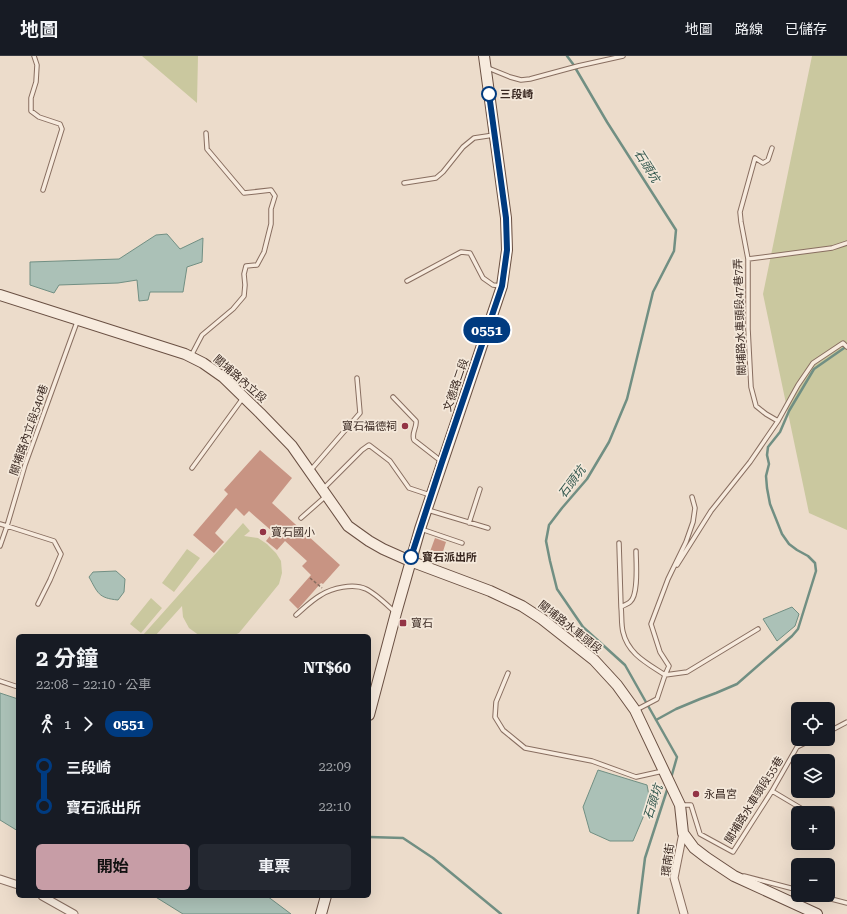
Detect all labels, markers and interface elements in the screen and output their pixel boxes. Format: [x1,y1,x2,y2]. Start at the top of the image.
text: 地圖 [20,18,58,41]
text: 地圖 [685,21,713,37]
text: 路線 [735,21,763,37]
text: 已儲存 [785,21,827,37]
marker: 三段崎 [481,86,497,102]
place label: 三段崎 [500,88,533,101]
water label: 石頭坑 [632,147,664,187]
street label: 關埔路水車頭段47巷7弄 [731,258,749,376]
line badge: 0551 [459,317,515,343]
text: 0551 [471,322,503,338]
street label: 關埔路內立段 [211,352,269,406]
street label: 文德路二段 [441,357,471,413]
street label: 關埔路內立段540巷 [7,383,51,477]
place label: 寶石福德祠 [342,420,397,433]
marker: 寶石福德祠 [400,421,410,431]
water label: 石頭坑 [556,462,590,501]
place label: 寶石國小 [271,526,315,539]
marker: 寶石國小 [258,527,268,537]
marker: 寶石派出所 [403,549,419,565]
place label: 寶石派出所 [422,551,477,564]
street label: 關埔路水車頭段 [536,598,604,656]
place label: 寶石 [411,617,433,630]
marker: 寶石 [398,618,408,628]
text: 2 分鐘 [36,646,98,671]
text: NT$60 [303,659,351,677]
text: 22:08 – 22:10 · 公車 [36,677,151,692]
map controls [791,702,835,902]
button: locate [791,702,835,746]
icon: walk [36,713,58,735]
icon: forward [77,713,99,735]
text: 0551 [113,716,145,732]
text: 1 [64,717,71,732]
street label: 關埔路水車頭段55巷 [722,754,786,846]
button: layers [791,754,835,798]
text: 三段崎 [66,759,111,777]
text: 22:09 [319,759,351,774]
water label: 石頭坑 [641,781,666,821]
place label: 永昌宮 [704,788,737,801]
marker: 永昌宮 [691,789,701,799]
text: 寶石派出所 [66,799,141,817]
text: 22:10 [319,799,351,814]
button: + [791,806,835,850]
street label: 環南街 [659,843,677,877]
button: 開始 [36,844,190,890]
button: 車票 [198,844,351,890]
button: − [791,858,835,902]

